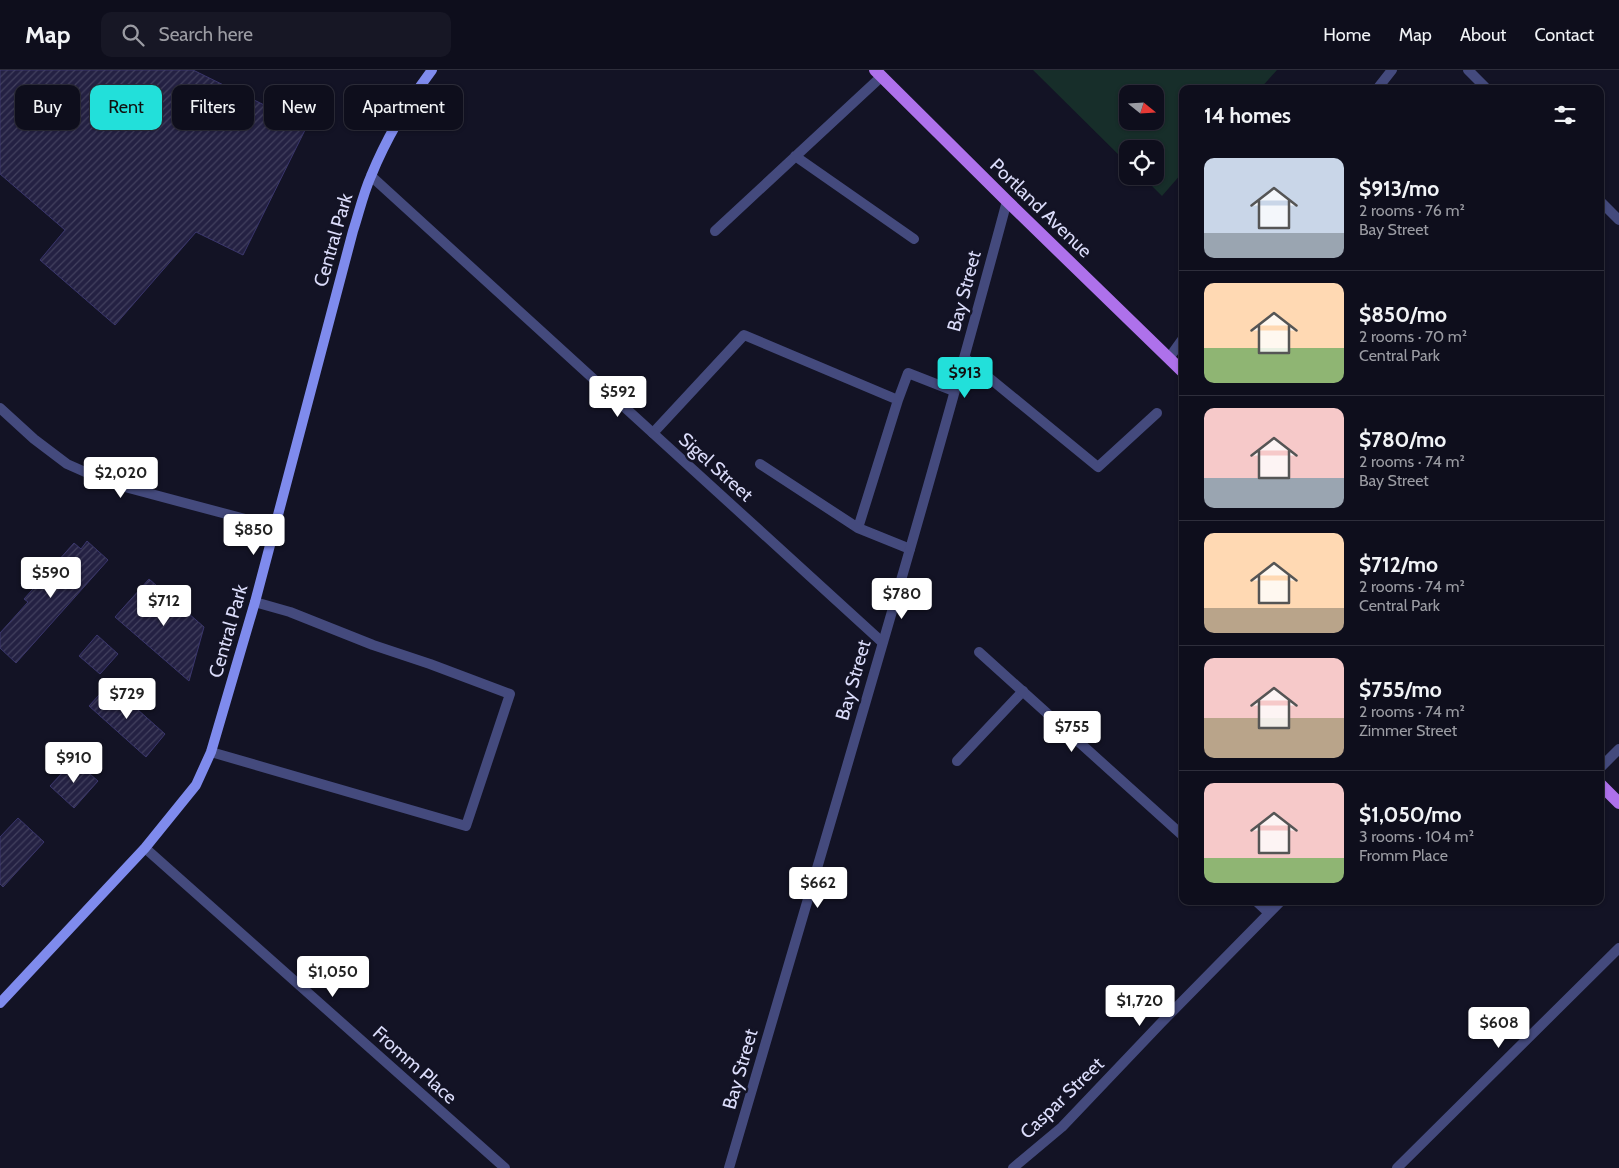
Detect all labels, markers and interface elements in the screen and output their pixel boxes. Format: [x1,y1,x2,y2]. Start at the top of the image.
search box [101,12,451,57]
text: Map [25,20,71,49]
icon: search [119,21,147,49]
text: Search here [159,23,253,46]
text: Home [1323,24,1371,46]
text: Map [1399,24,1432,46]
text: About [1460,24,1506,46]
text: Contact [1534,24,1594,46]
chip: Buy [15,85,80,130]
chip: Rent [90,85,162,130]
chip: Filters [172,85,254,130]
chip: New [264,85,334,130]
chip: Apartment [344,85,463,130]
north arrow [1119,85,1164,130]
map controls [1119,85,1164,185]
icon: filters [1551,101,1579,129]
text: 14 homes [1204,103,1291,128]
button: locate [1119,140,1164,185]
street label: Portland Avenue [985,154,1097,263]
text: $913/mo [1359,176,1439,201]
icon: home [1244,178,1304,238]
street label: Central Park [309,190,357,289]
text: 2 rooms · 76 m² [1359,201,1465,220]
text: Bay Street [1359,220,1429,239]
street label: Bay Street [942,247,986,334]
text: $850/mo [1359,302,1447,327]
icon: home [1244,303,1304,363]
text: 2 rooms · 70 m² [1359,327,1467,346]
text: Central Park [1359,346,1440,365]
pin: $913 [935,356,995,399]
text: $913 [949,363,981,382]
pin: $592 [588,376,648,418]
text: $592 [600,382,636,401]
text: $780/mo [1359,427,1446,452]
street label: Sigel Street [674,428,758,507]
icon: home [1244,428,1304,488]
text: 2 rooms · 74 m² [1359,452,1465,471]
pin: $2,020 [80,456,162,499]
text: $2,020 [95,463,147,482]
text: Bay Street [1359,471,1429,490]
pin: $850 [224,514,284,556]
text: $850 [235,520,273,539]
text: $712/mo [1359,552,1438,577]
icon: home [1244,553,1304,613]
pin: $590 [21,556,81,599]
text: $590 [32,563,70,582]
text: 2 rooms · 74 m² [1359,577,1465,596]
pin: $780 [872,578,932,620]
street label: Central Park [204,581,252,680]
pin: $712 [134,584,194,627]
text: $780 [883,584,921,603]
text: $712 [148,591,180,610]
text: Central Park [1359,596,1440,615]
street label: Bay Street [831,636,876,723]
text: $755/mo [1359,677,1442,702]
pin: $729 [97,678,157,720]
icon: home [1244,678,1304,738]
text: $729 [110,684,144,703]
text: 2 rooms · 74 m² [1359,702,1465,721]
pin: $755 [1042,710,1102,753]
text: $755 [1055,717,1089,736]
text: Zimmer Street [1359,721,1457,740]
pin: $910 [44,742,104,784]
text: $910 [56,748,92,767]
text: $1,050/mo [1359,802,1461,827]
icon: home [1244,803,1304,863]
text: 3 rooms · 104 m² [1359,827,1474,846]
text: Fromm Place [1359,846,1448,865]
pin: $662 [788,866,848,909]
text: $662 [800,873,836,892]
pin: $1,050 [292,956,374,998]
text: $1,050 [308,962,358,981]
pin: $1,720 [1099,984,1181,1027]
text: $1,720 [1117,991,1163,1010]
pin: $608 [1469,1006,1529,1049]
text: $608 [1479,1013,1519,1032]
street label: Fromm Place [368,1021,462,1109]
street label: Bay Street [718,1025,763,1112]
street label: Caspar Street [1015,1052,1109,1144]

